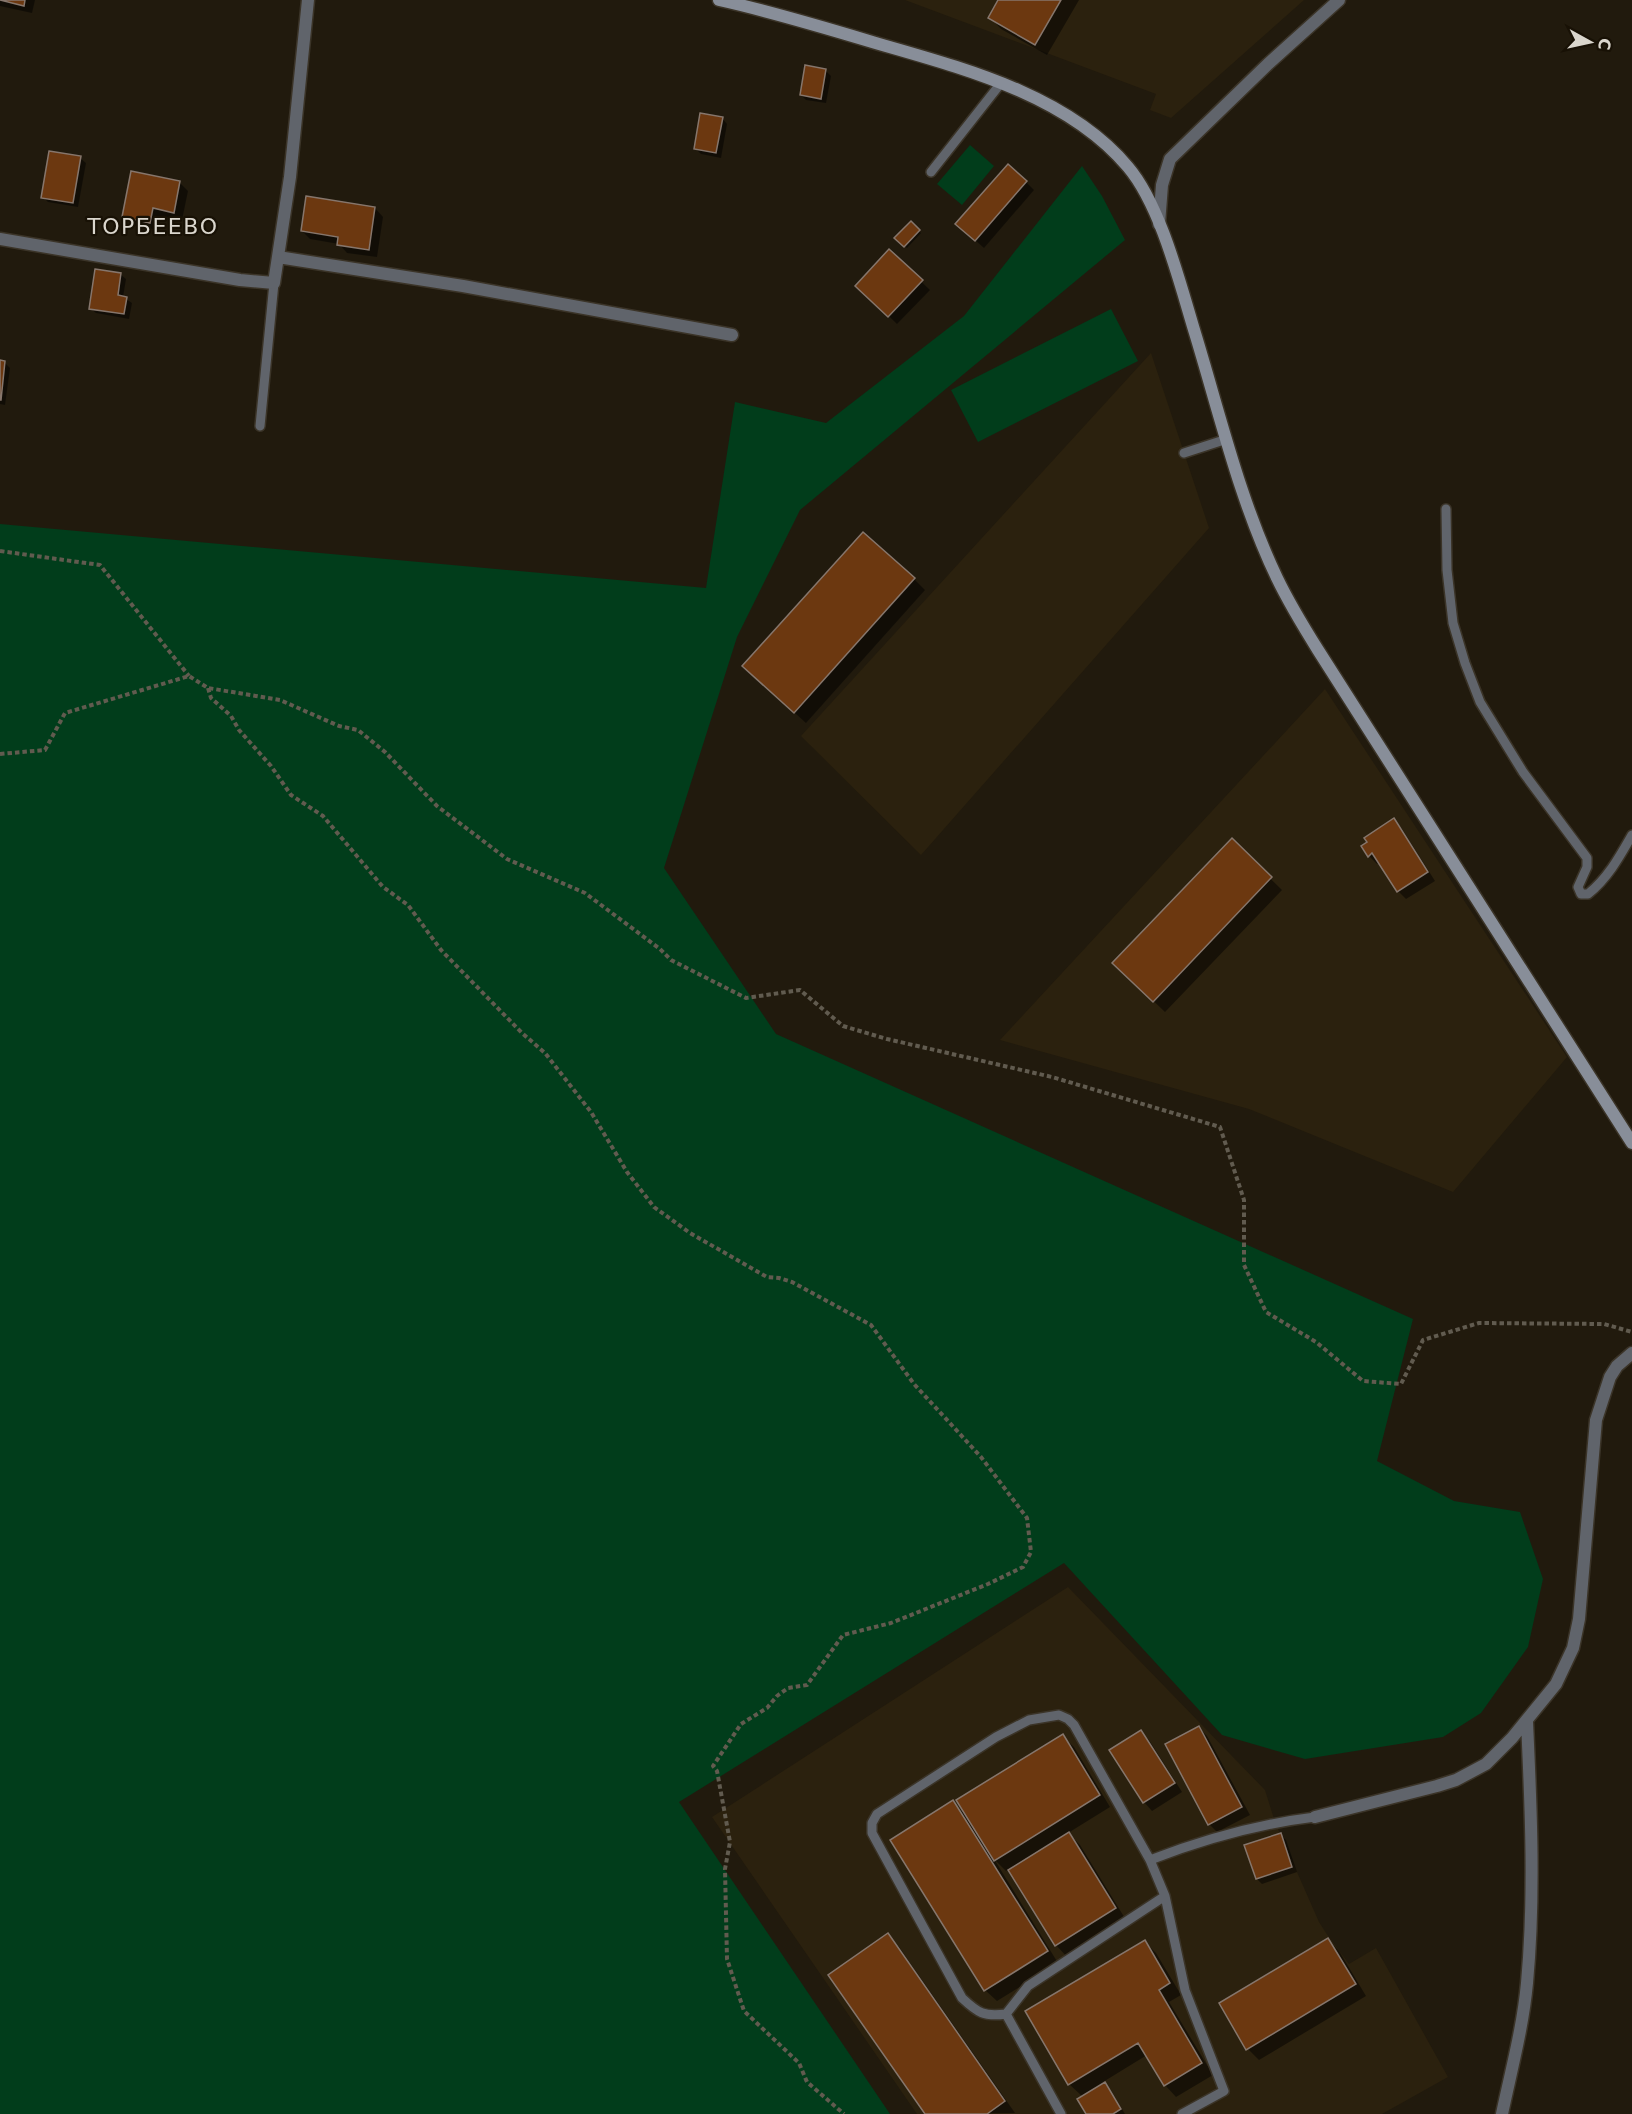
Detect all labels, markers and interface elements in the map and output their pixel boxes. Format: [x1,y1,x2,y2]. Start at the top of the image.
north arrow [1560,12,1620,72]
text: С [1594,37,1615,51]
district label: ТОРБЕЕВО [86,214,219,239]

